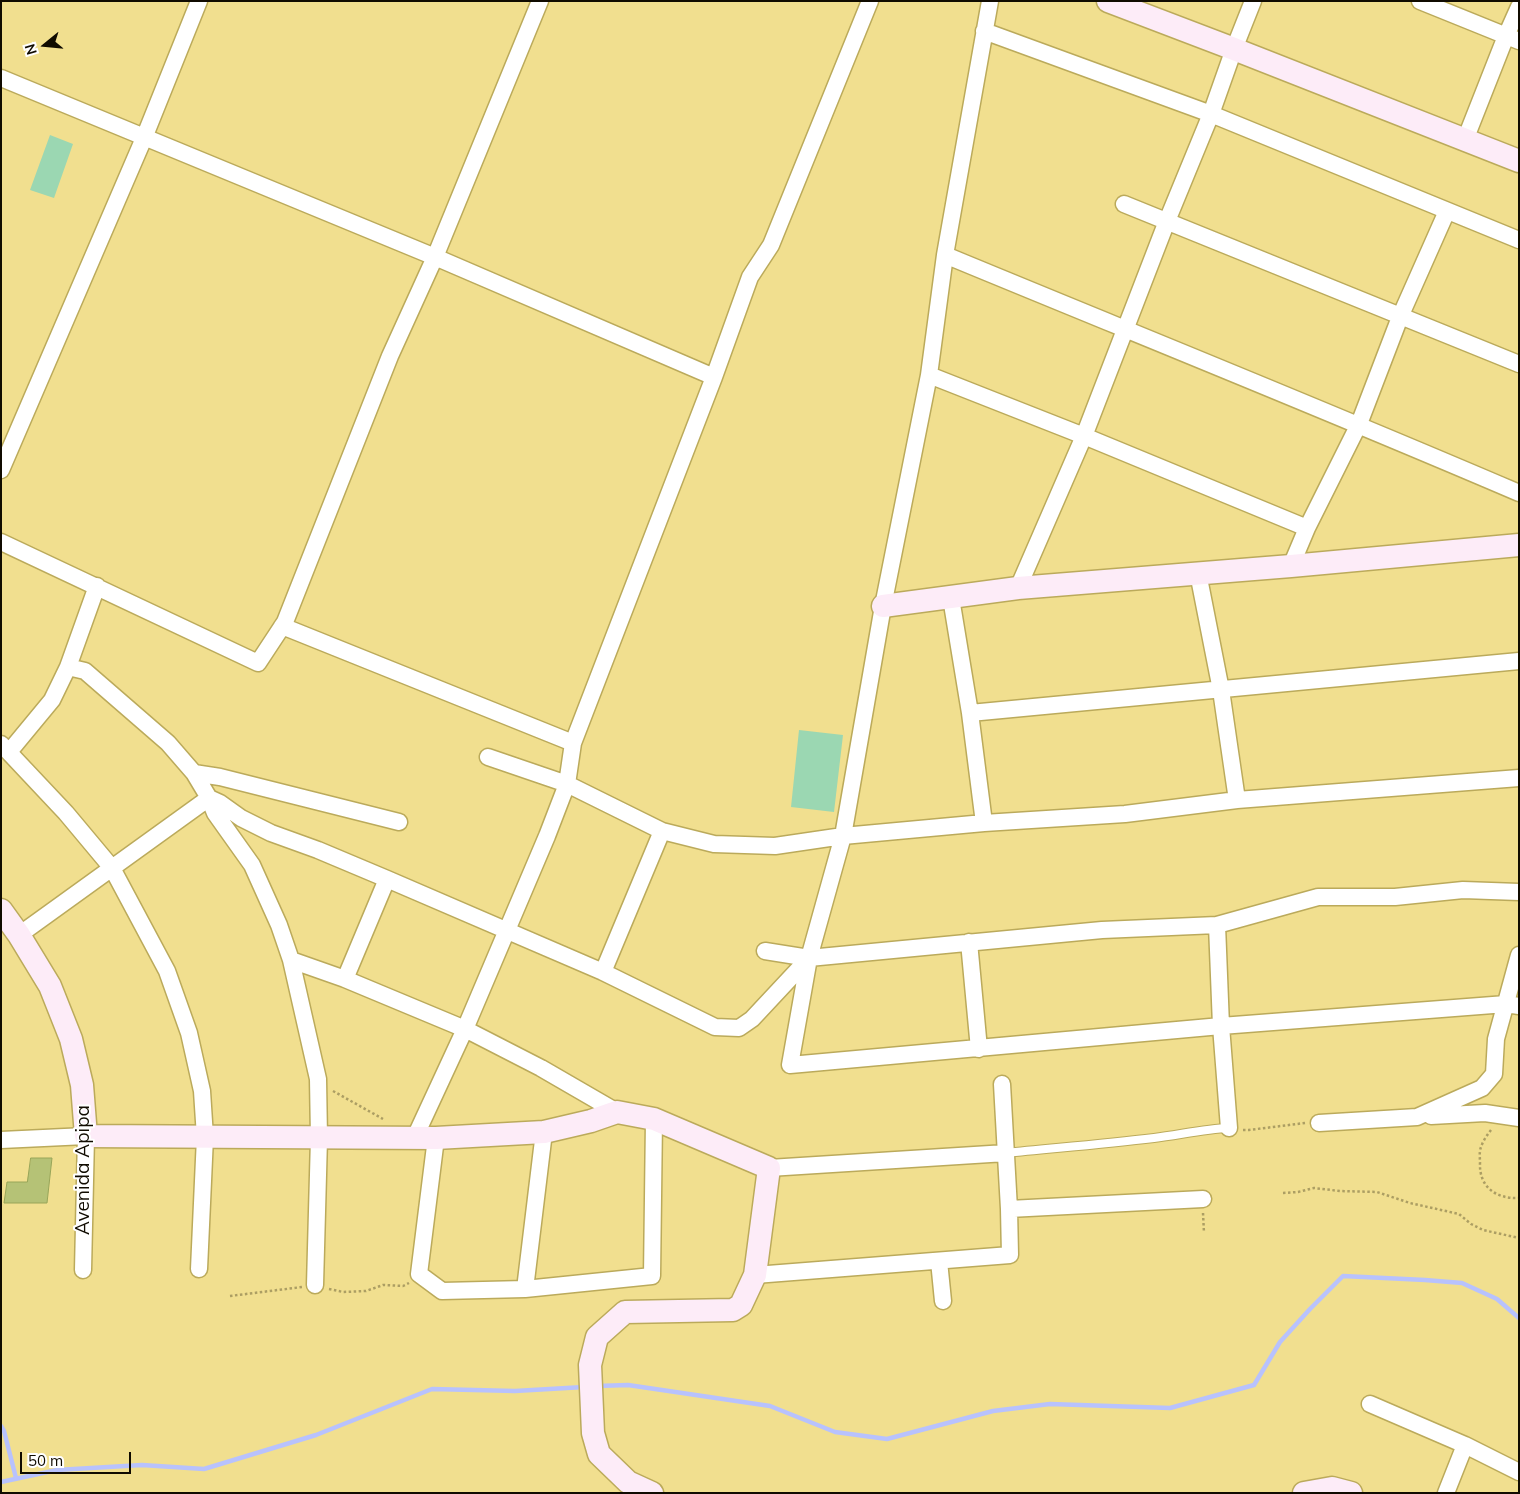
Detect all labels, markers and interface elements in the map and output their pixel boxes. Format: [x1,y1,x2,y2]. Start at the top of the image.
north arrow [20,20,70,70]
text: N [21,42,41,57]
street label: Avenida Apipa [72,1105,94,1235]
scale bar [22,1442,134,1474]
text: 50 m [28,1451,63,1470]

